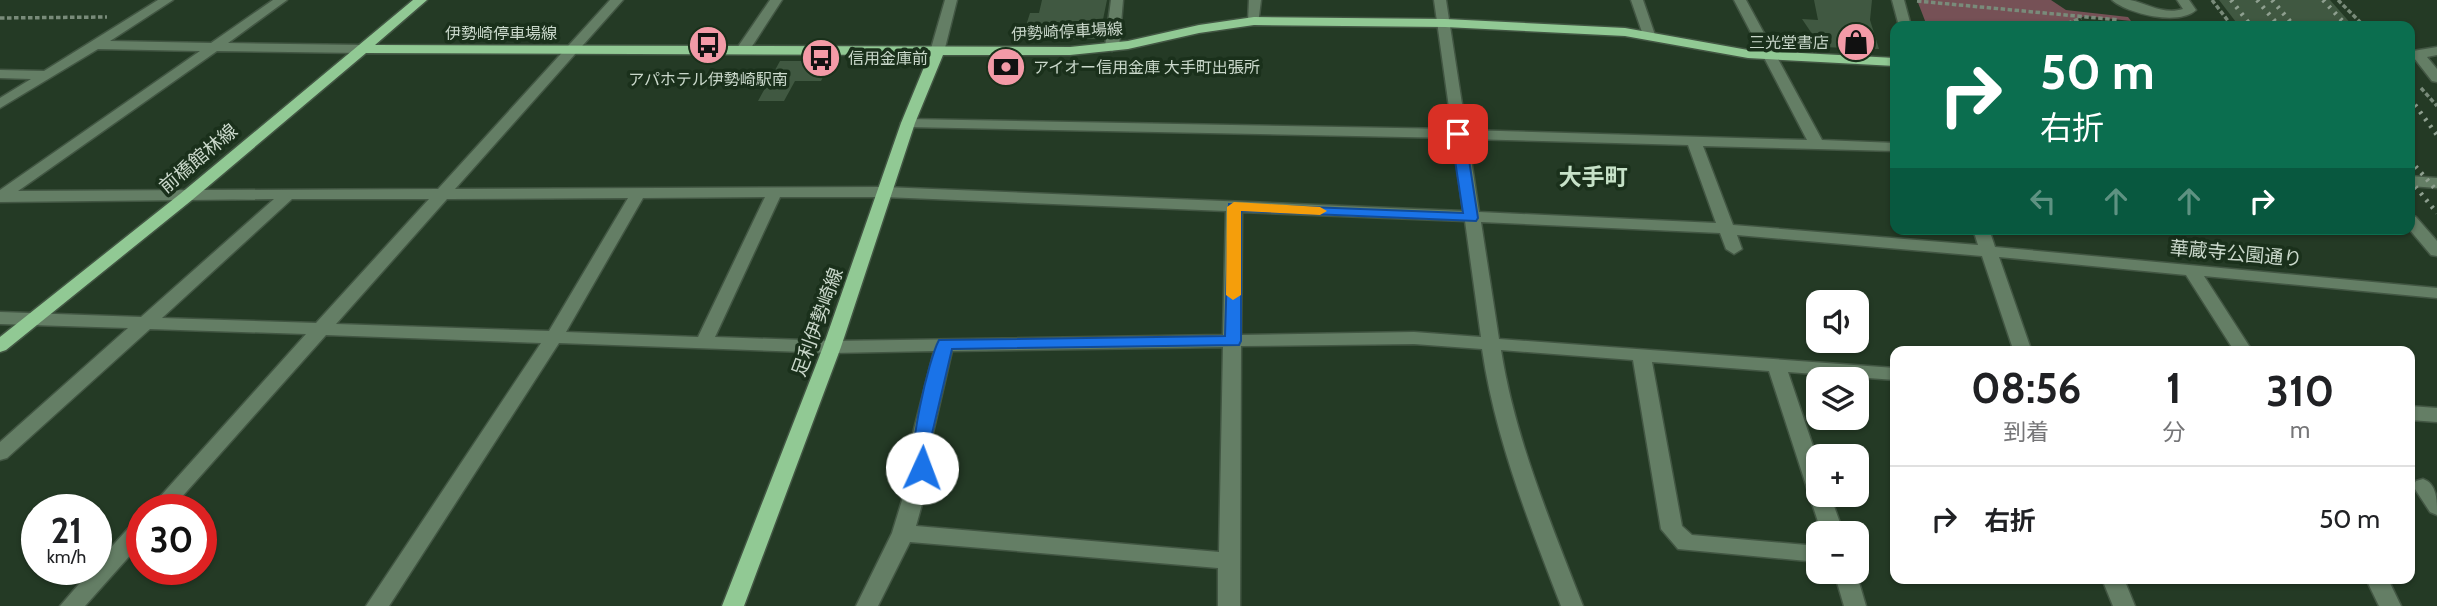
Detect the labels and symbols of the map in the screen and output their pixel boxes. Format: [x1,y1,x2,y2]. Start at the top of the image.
street label: 伊勢崎停車場線 [1011,19,1123,44]
shop icon: 三光堂書店 [1835,21,1877,63]
street label: 伊勢崎停車場線 [445,24,557,43]
bus stop icon: アパホテル伊勢崎駅南 [687,24,729,66]
place label: 三光堂書店 [1749,33,1829,52]
bus stop icon: 信用金庫前 [800,37,842,79]
bank icon: アイオー信用金庫 大手町出張所 [985,46,1027,88]
place label: 信用金庫前 [848,49,928,68]
place label: アイオー信用金庫 大手町出張所 [1033,58,1260,77]
place label: アパホテル伊勢崎駅南 [628,70,788,89]
pin [1428,104,1488,164]
street label: 前橋館林線 [155,119,242,198]
district label: 大手町 [1559,163,1628,191]
street label: 華蔵寺公園通り [2169,236,2303,271]
street label: 足利伊勢崎線 [787,265,848,380]
position arrow [885,431,959,505]
speed limit sign: 30 [126,494,217,585]

